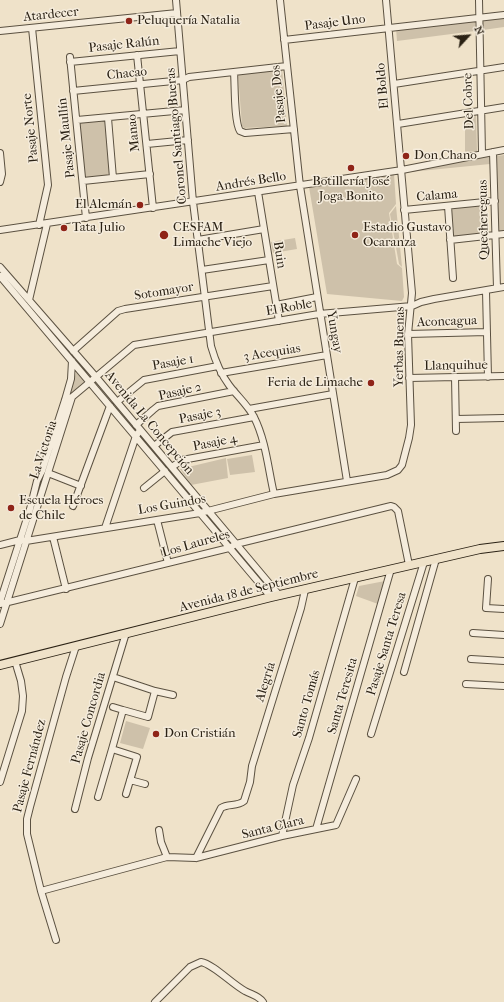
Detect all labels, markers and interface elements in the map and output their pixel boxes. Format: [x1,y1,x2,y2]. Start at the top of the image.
street label: Atardecer [23,4,79,26]
street label: Pasaje Uno [304,12,366,34]
place label: Peluquería Natalia [137,13,240,29]
marker: Peluquería Natalia [124,16,134,26]
north arrow [448,16,488,56]
text: N [472,24,487,37]
street label: Pasaje Ralún [88,34,160,56]
street label: El Boldo [373,62,393,110]
street label: Chacao [106,64,148,84]
street label: Pasaje Dos [268,64,290,124]
street label: Coronel Santiago Bueras [163,67,191,205]
street label: Del Cobre [460,72,478,130]
street label: Pasaje Norte [20,92,42,164]
street label: Pasaje Maullín [55,97,79,179]
street label: Manao [124,113,144,153]
place label: Don Chano [414,148,477,164]
marker: Don Chano [401,151,411,161]
marker: Botillería José Joga Bonito [346,163,356,173]
street label: Andrés Bello [215,169,287,195]
place label: Botillería José Joga Bonito [312,174,390,205]
street label: Quechereguas [476,180,492,260]
street label: Calama [416,186,458,206]
place label: El Alemán [75,197,132,213]
marker: El Alemán [135,200,145,210]
place label: Tata Julio [72,220,125,236]
place label: CESFAM Limache Viejo [173,220,252,251]
place label: Estadio Gustavo Ocaranza [363,220,451,251]
marker: Tata Julio [59,223,69,233]
marker: CESFAM Limache Viejo [158,229,170,241]
marker: Estadio Gustavo Ocaranza [350,230,360,240]
street label: Buin [269,240,289,270]
street label: Sotomayor [133,280,195,304]
street label: El Roble [265,296,313,320]
street label: Yerbas Buenas [391,307,409,387]
street label: Yungay [323,310,345,354]
street label: Aconcagua [417,313,477,331]
street label: 3 Acequias [242,341,302,365]
street label: Pasaje 1 [151,352,195,374]
street label: Llanquihue [424,358,488,374]
street label: Avenida La Concepción [101,368,197,478]
place label: Feria de Limache [267,375,363,391]
marker: Feria de Limache [366,378,376,388]
street label: Pasaje 2 [157,379,203,405]
street label: Pasaje 3 [178,404,222,428]
street label: La Victoria [27,419,61,481]
street label: Pasaje 4 [192,431,238,455]
street label: Los Guindos [137,491,207,519]
place label: Escuela Héroes de Chile [19,493,103,524]
marker: Escuela Héroes de Chile [6,503,16,513]
street label: Los Laureles [160,527,232,561]
street label: Avenida 18 de Septiembre [178,566,320,616]
street label: Pasaje Santa Teresa [364,590,410,698]
street label: Santa Teresita [325,656,361,736]
street label: Alegría [253,660,279,704]
street label: Santo Tomás [290,668,324,740]
street label: Pasaje Concordia [69,671,109,765]
street label: Pasaje Fernández [10,718,50,814]
place label: Don Cristián [164,726,236,742]
marker: Don Cristián [151,729,161,739]
street label: Santa Clara [240,813,306,843]

